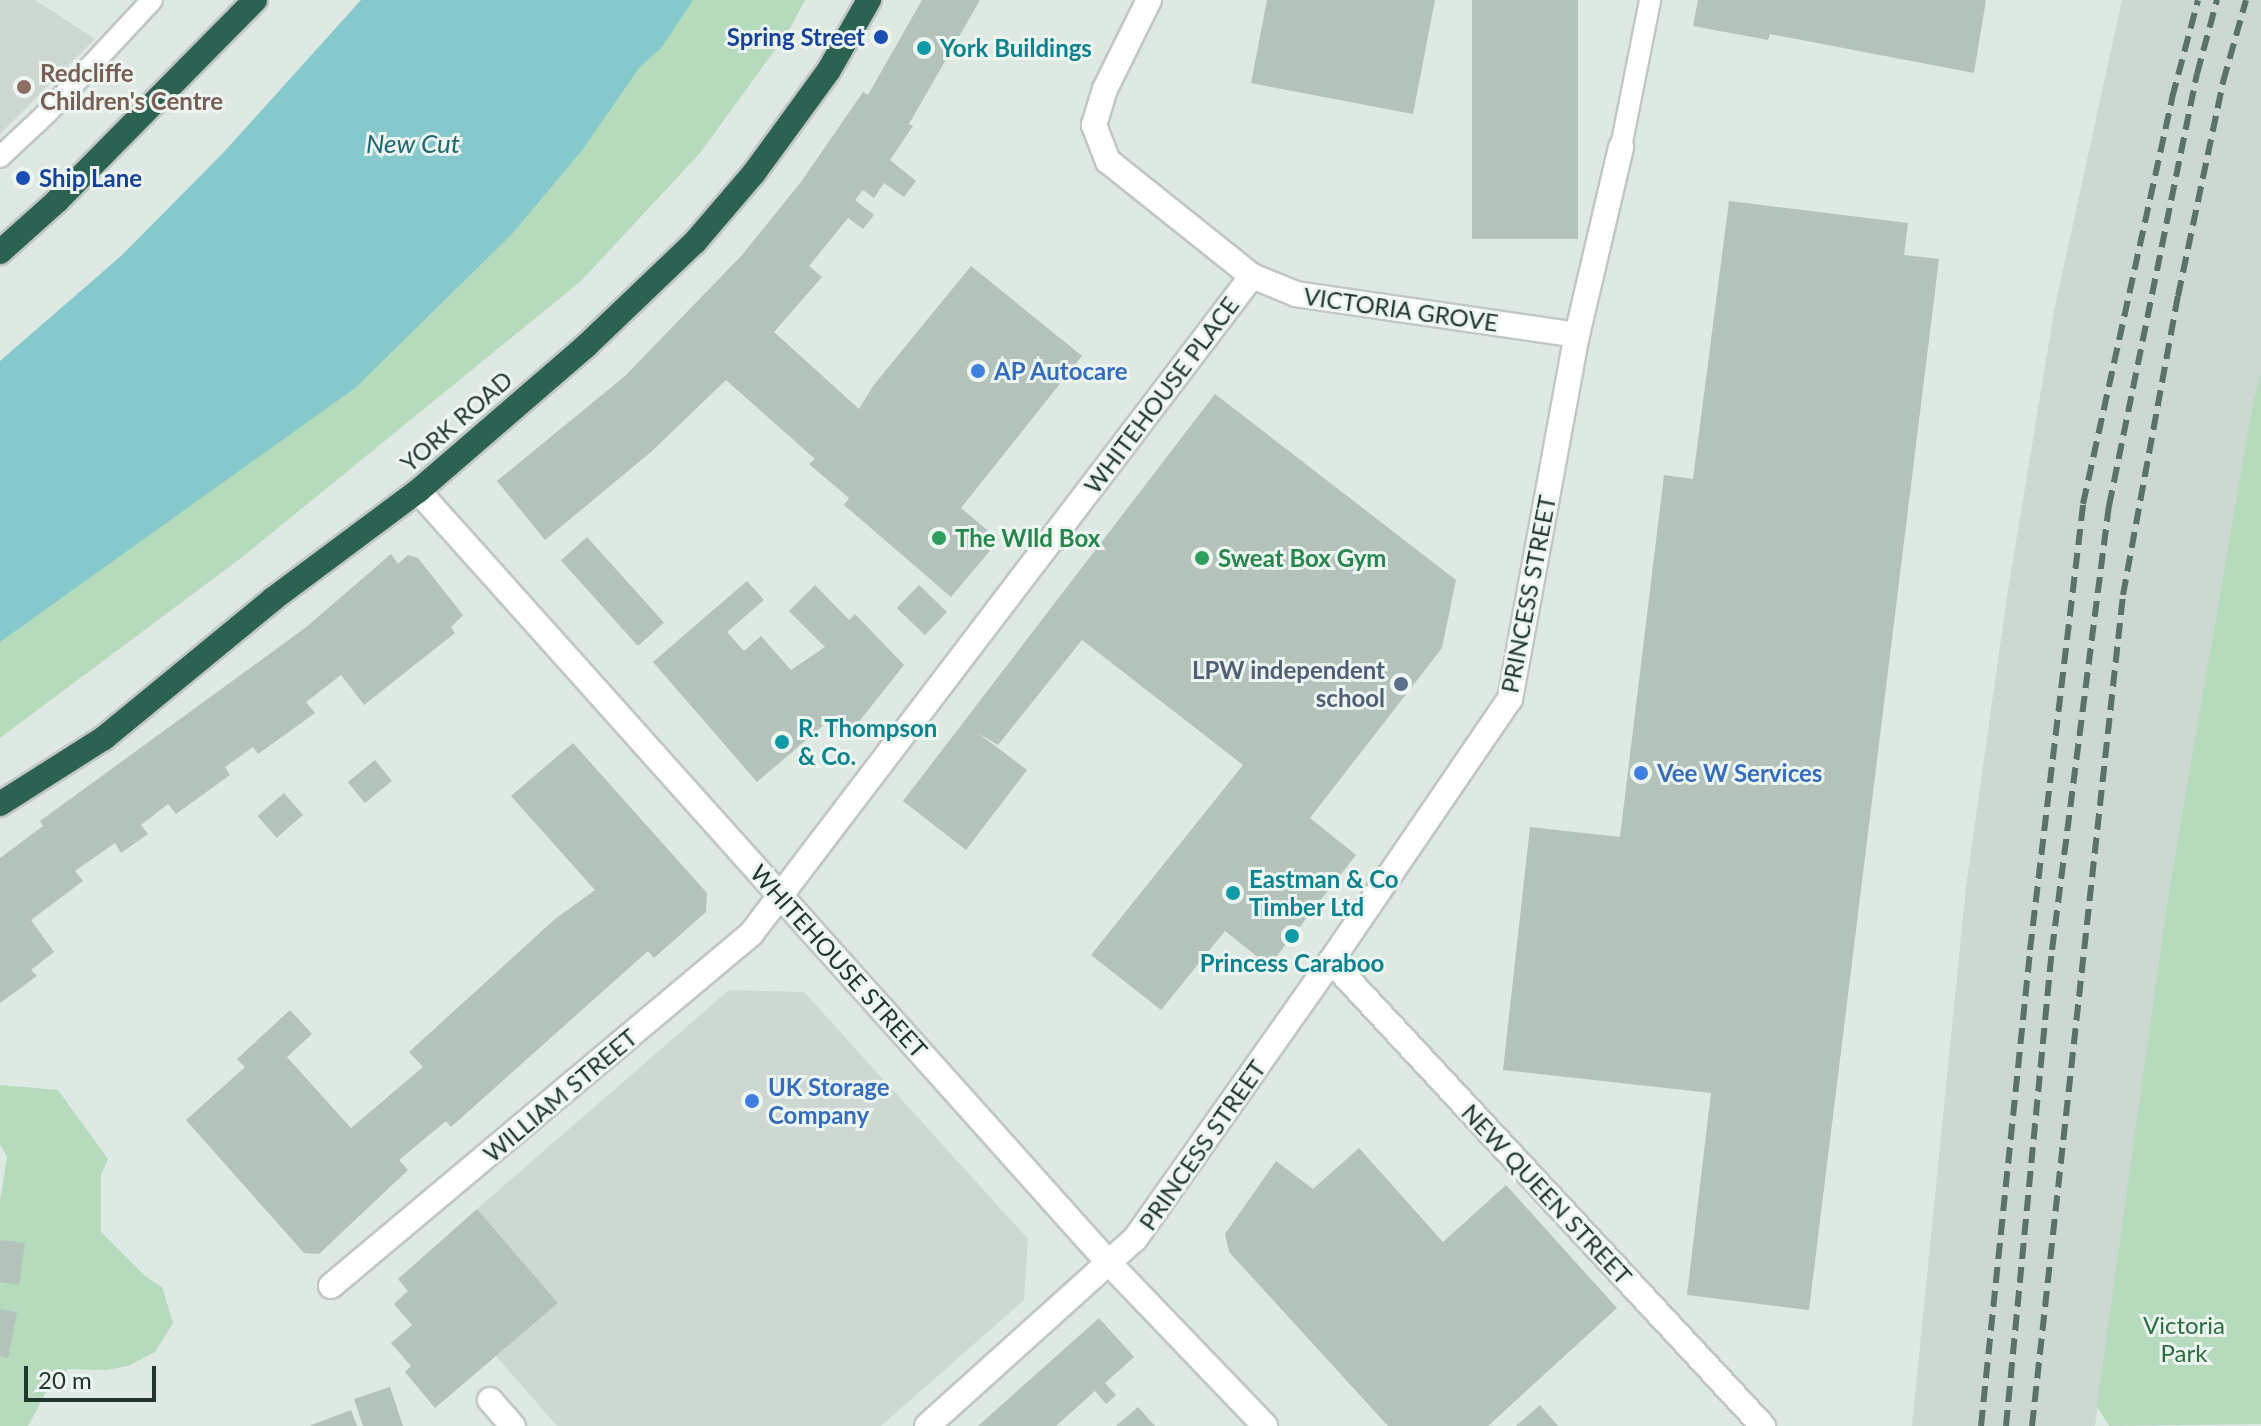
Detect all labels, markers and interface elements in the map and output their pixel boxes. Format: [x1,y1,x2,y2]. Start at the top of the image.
place label: Spring Street [727,23,865,51]
marker: Spring Street [872,28,890,46]
place label: York Buildings [940,34,1092,62]
marker: York Buildings [915,39,933,57]
place label: Redcliffe Children's Centre [40,59,223,115]
marker: Redcliffe Children's Centre [15,78,33,96]
water label: New Cut [366,128,460,160]
place label: Ship Lane [39,164,142,192]
marker: Ship Lane [14,169,32,187]
street label: VICTORIA GROVE [1301,281,1501,337]
street label: WHITEHOUSE PLACE [1078,291,1244,499]
place label: AP Autocare [994,357,1129,385]
marker: AP Autocare [969,362,987,380]
street label: YORK ROAD [394,365,518,477]
street label: PRINCESS STREET [1495,493,1561,695]
place label: The WIld Box [955,524,1100,552]
marker: The WIld Box [930,529,948,547]
place label: Sweat Box Gym [1218,544,1386,572]
marker: Sweat Box Gym [1193,549,1211,567]
place label: LPW independent school [1192,656,1385,712]
marker: LPW independent school [1392,675,1410,693]
place label: R. Thompson & Co. [798,714,938,770]
marker: R. Thompson & Co. [773,733,791,751]
place label: Vee W Services [1657,759,1823,787]
marker: Vee W Services [1632,764,1650,782]
street label: WHITEHOUSE STREET [745,858,933,1064]
place label: Eastman & Co Timber Ltd [1249,865,1399,921]
marker: Eastman & Co Timber Ltd [1224,884,1242,902]
marker: Princess Caraboo [1283,927,1301,945]
place label: Princess Caraboo [1200,949,1384,977]
street label: WILLIAM STREET [477,1022,643,1168]
street label: PRINCESS STREET [1133,1055,1271,1235]
place label: UK Storage Company [768,1073,890,1129]
marker: UK Storage Company [743,1092,761,1110]
street label: NEW QUEEN STREET [1456,1098,1638,1290]
park label: Victoria Park [2143,1311,2225,1367]
scale bar [28,1350,160,1400]
text: 20 m [38,1365,92,1394]

